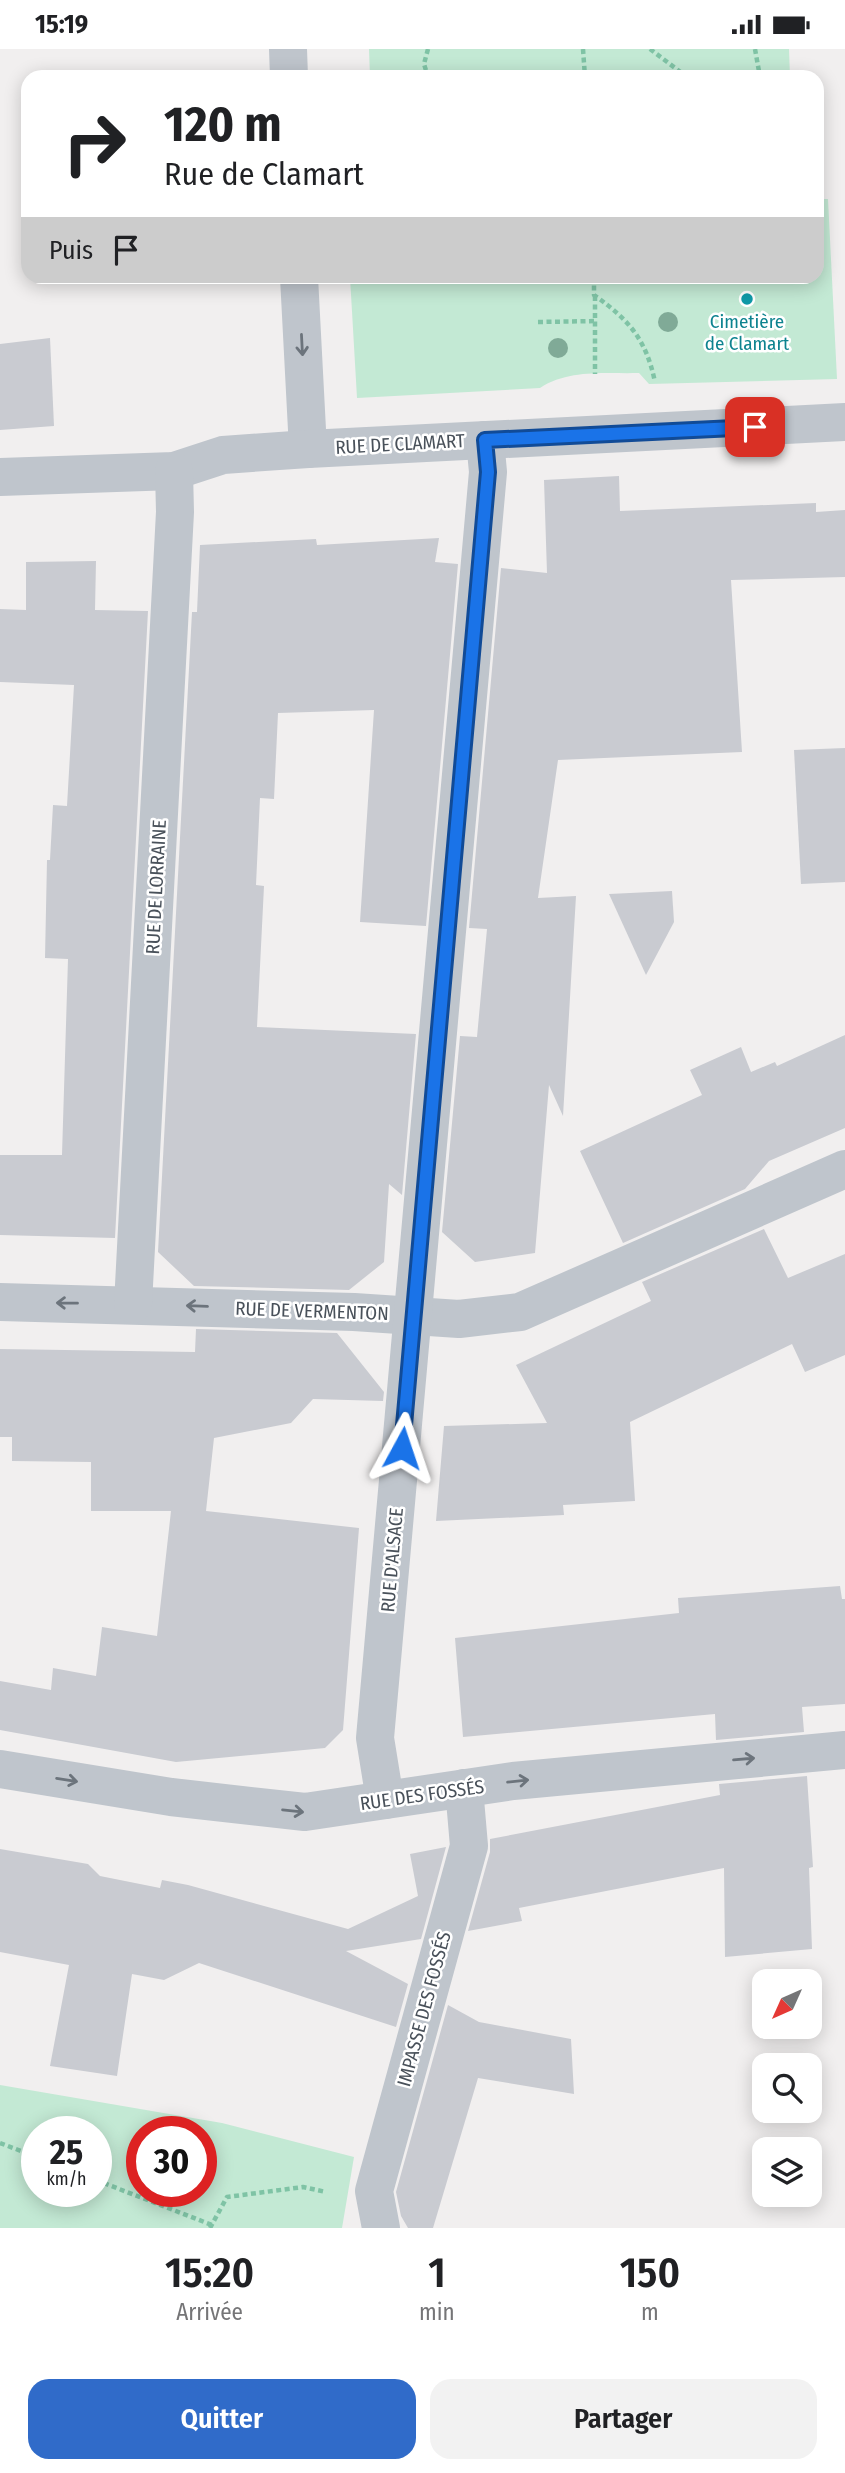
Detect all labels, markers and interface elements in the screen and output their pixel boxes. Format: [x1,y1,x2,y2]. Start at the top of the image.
text: 15:19 [35,9,88,40]
text: 120 m [164,95,282,154]
icon: right [49,98,140,189]
text: Rue de Clamart [164,155,364,193]
icon: arrive [107,231,145,269]
text: Puis [49,235,93,266]
marker: Cimetière de Clamart [739,291,755,307]
place label: Cimetière de Clamart [705,310,790,355]
one-way arrow [295,333,308,356]
pin [725,397,785,457]
icon: arrive [736,408,774,446]
street label: RUE DE CLAMART [335,429,465,459]
street label: RUE DE LORRAINE [141,819,171,955]
one-way arrow [55,1296,78,1310]
street label: RUE DE VERMENTON [235,1297,389,1325]
one-way arrow [186,1300,209,1313]
position arrow [365,1411,439,1485]
street label: RUE D'ALSACE [376,1507,408,1613]
one-way arrow [732,1753,755,1766]
one-way arrow [55,1774,78,1787]
one-way arrow [506,1774,529,1787]
street label: RUE DES FOSSÉS [358,1775,486,1815]
one-way arrow [281,1804,303,1817]
street label: IMPASSE DES FOSSÉS [392,1929,456,2089]
north arrow [752,1969,822,2039]
map controls [752,1969,822,2207]
button: search [752,2053,822,2123]
speed limit sign: 30 [126,2116,217,2207]
text: 25 [50,2131,83,2173]
button: layers [752,2137,822,2207]
text: km/h [46,2168,87,2190]
text: 15:20 [165,2248,254,2298]
text: 1 [428,2248,446,2298]
text: 150 [620,2248,680,2298]
text: Arrivée [176,2298,243,2326]
text: min [419,2298,455,2326]
text: m [641,2298,659,2326]
button: Quitter [28,2379,416,2459]
button: Partager [430,2379,817,2459]

